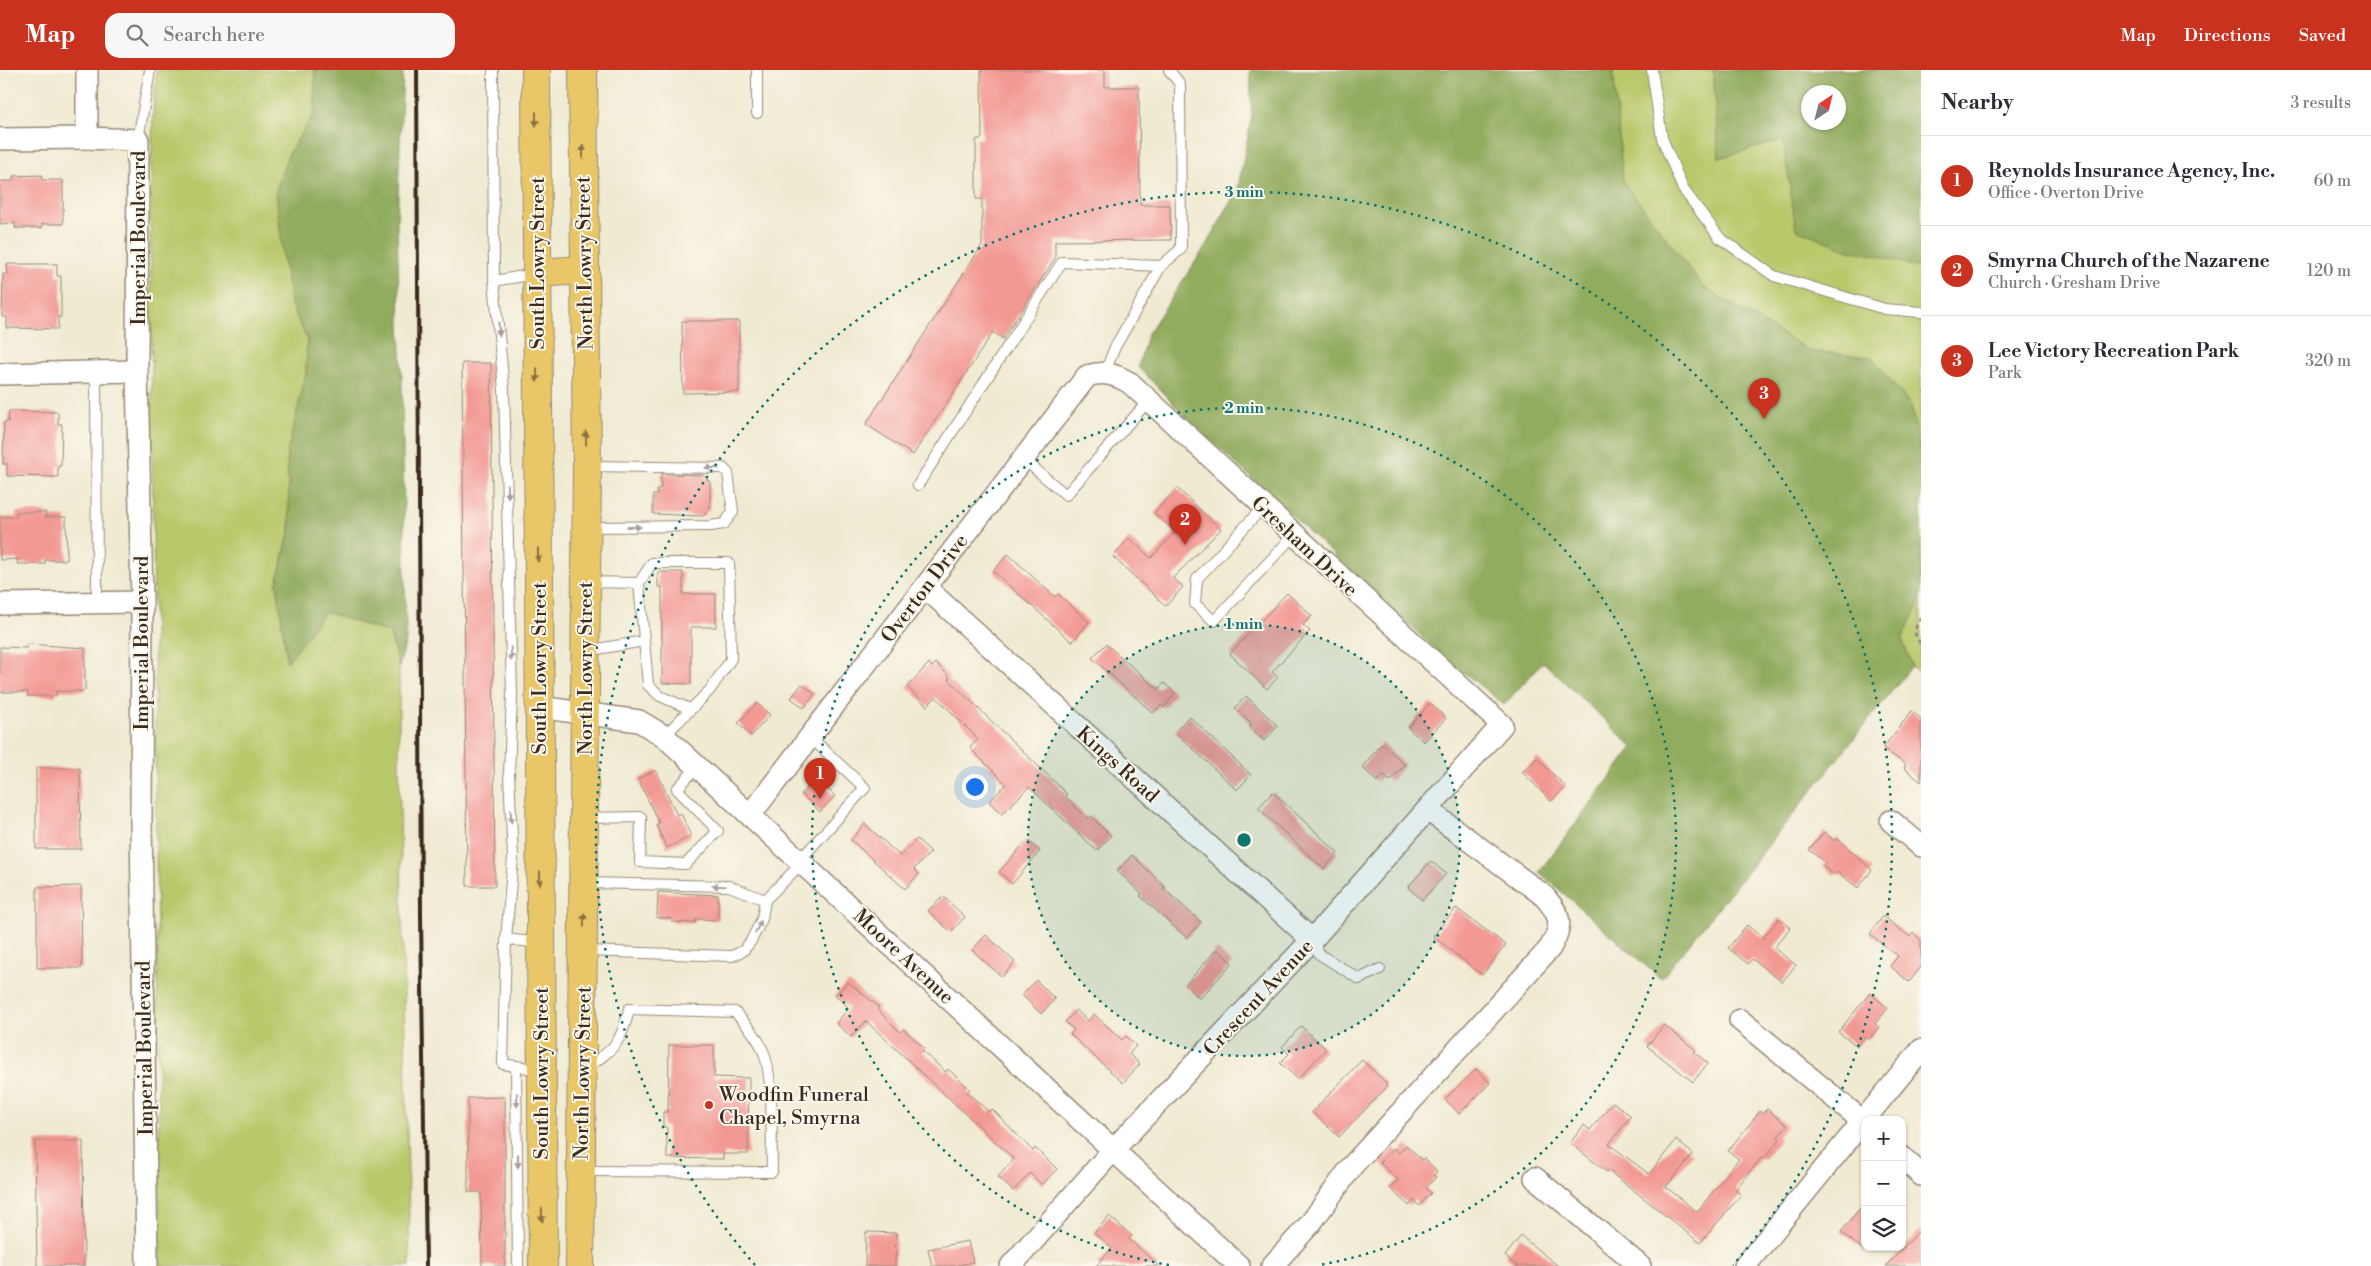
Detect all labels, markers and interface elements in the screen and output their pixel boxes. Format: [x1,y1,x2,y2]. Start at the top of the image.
search box [105,13,455,58]
text: Map [25,20,75,50]
icon: search [123,21,151,49]
text: Search here [163,23,265,47]
text: Map [2120,24,2156,47]
text: Directions [2184,24,2271,47]
text: Saved [2299,24,2346,47]
north arrow [1801,85,1846,130]
text: Nearby [1941,90,2014,116]
text: 3 results [2290,93,2351,113]
one-way arrow [532,111,540,127]
one-way arrow [579,143,587,159]
street label: Imperial Boulevard [127,150,152,325]
text: Reynolds Insurance Agency, Inc. [1988,159,2275,183]
text: 1 [1953,171,1961,191]
text: 60 m [2313,171,2351,191]
street label: North Lowry Street [571,176,600,350]
street label: South Lowry Street [526,177,551,349]
text: 3 min [1224,183,1264,202]
text: Office · Overton Drive [1988,183,2144,203]
text: Smyrna Church of the Nazarene [1988,249,2270,273]
text: 2 [1952,261,1962,281]
text: 120 m [2307,261,2351,281]
text: Church · Gresham Drive [1988,273,2160,293]
one-way arrow [495,321,503,337]
text: Lee Victory Recreation Park [1988,339,2239,363]
text: 3 [1952,351,1962,371]
text: 320 m [2305,351,2351,371]
text: Park [1988,363,2021,383]
one-way arrow [533,367,541,383]
pin: 3 [1748,378,1780,419]
text: 2 min [1224,399,1264,418]
one-way arrow [582,430,590,446]
one-way arrow [704,464,720,472]
one-way arrow [504,484,512,500]
street label: Gresham Drive [1245,491,1362,603]
pin: 2 [1169,504,1201,545]
one-way arrow [626,523,642,531]
street label: Overton Drive [876,530,974,648]
one-way arrow [534,547,542,563]
street label: Imperial Boulevard [130,555,155,730]
street label: North Lowry Street [574,581,599,755]
street label: South Lowry Street [528,582,553,754]
text: 1 min [1225,615,1263,634]
one-way arrow [507,646,515,662]
street label: Kings Road [1070,721,1164,809]
pin: 1 [804,758,836,799]
your location [962,774,988,800]
one-way arrow [507,808,515,824]
centre of rings [1235,831,1253,849]
one-way arrow [536,870,544,886]
one-way arrow [710,882,726,890]
street label: Moore Avenue [847,904,959,1010]
one-way arrow [580,912,588,928]
one-way arrow [754,920,762,934]
street label: Crescent Avenue [1199,935,1320,1062]
street label: Imperial Boulevard [131,960,160,1136]
street label: North Lowry Street [569,986,598,1160]
street label: South Lowry Street [530,987,555,1159]
place label: Woodfin Funeral Chapel, Smyrna [718,1083,869,1131]
one-way arrow [513,1092,521,1108]
marker: Woodfin Funeral Chapel, Smyrna [703,1099,715,1111]
map controls [1861,1116,1906,1251]
button: + [1861,1116,1906,1161]
one-way arrow [514,1153,522,1169]
button: − [1861,1161,1906,1206]
button: layers [1861,1206,1906,1251]
one-way arrow [538,1207,546,1223]

